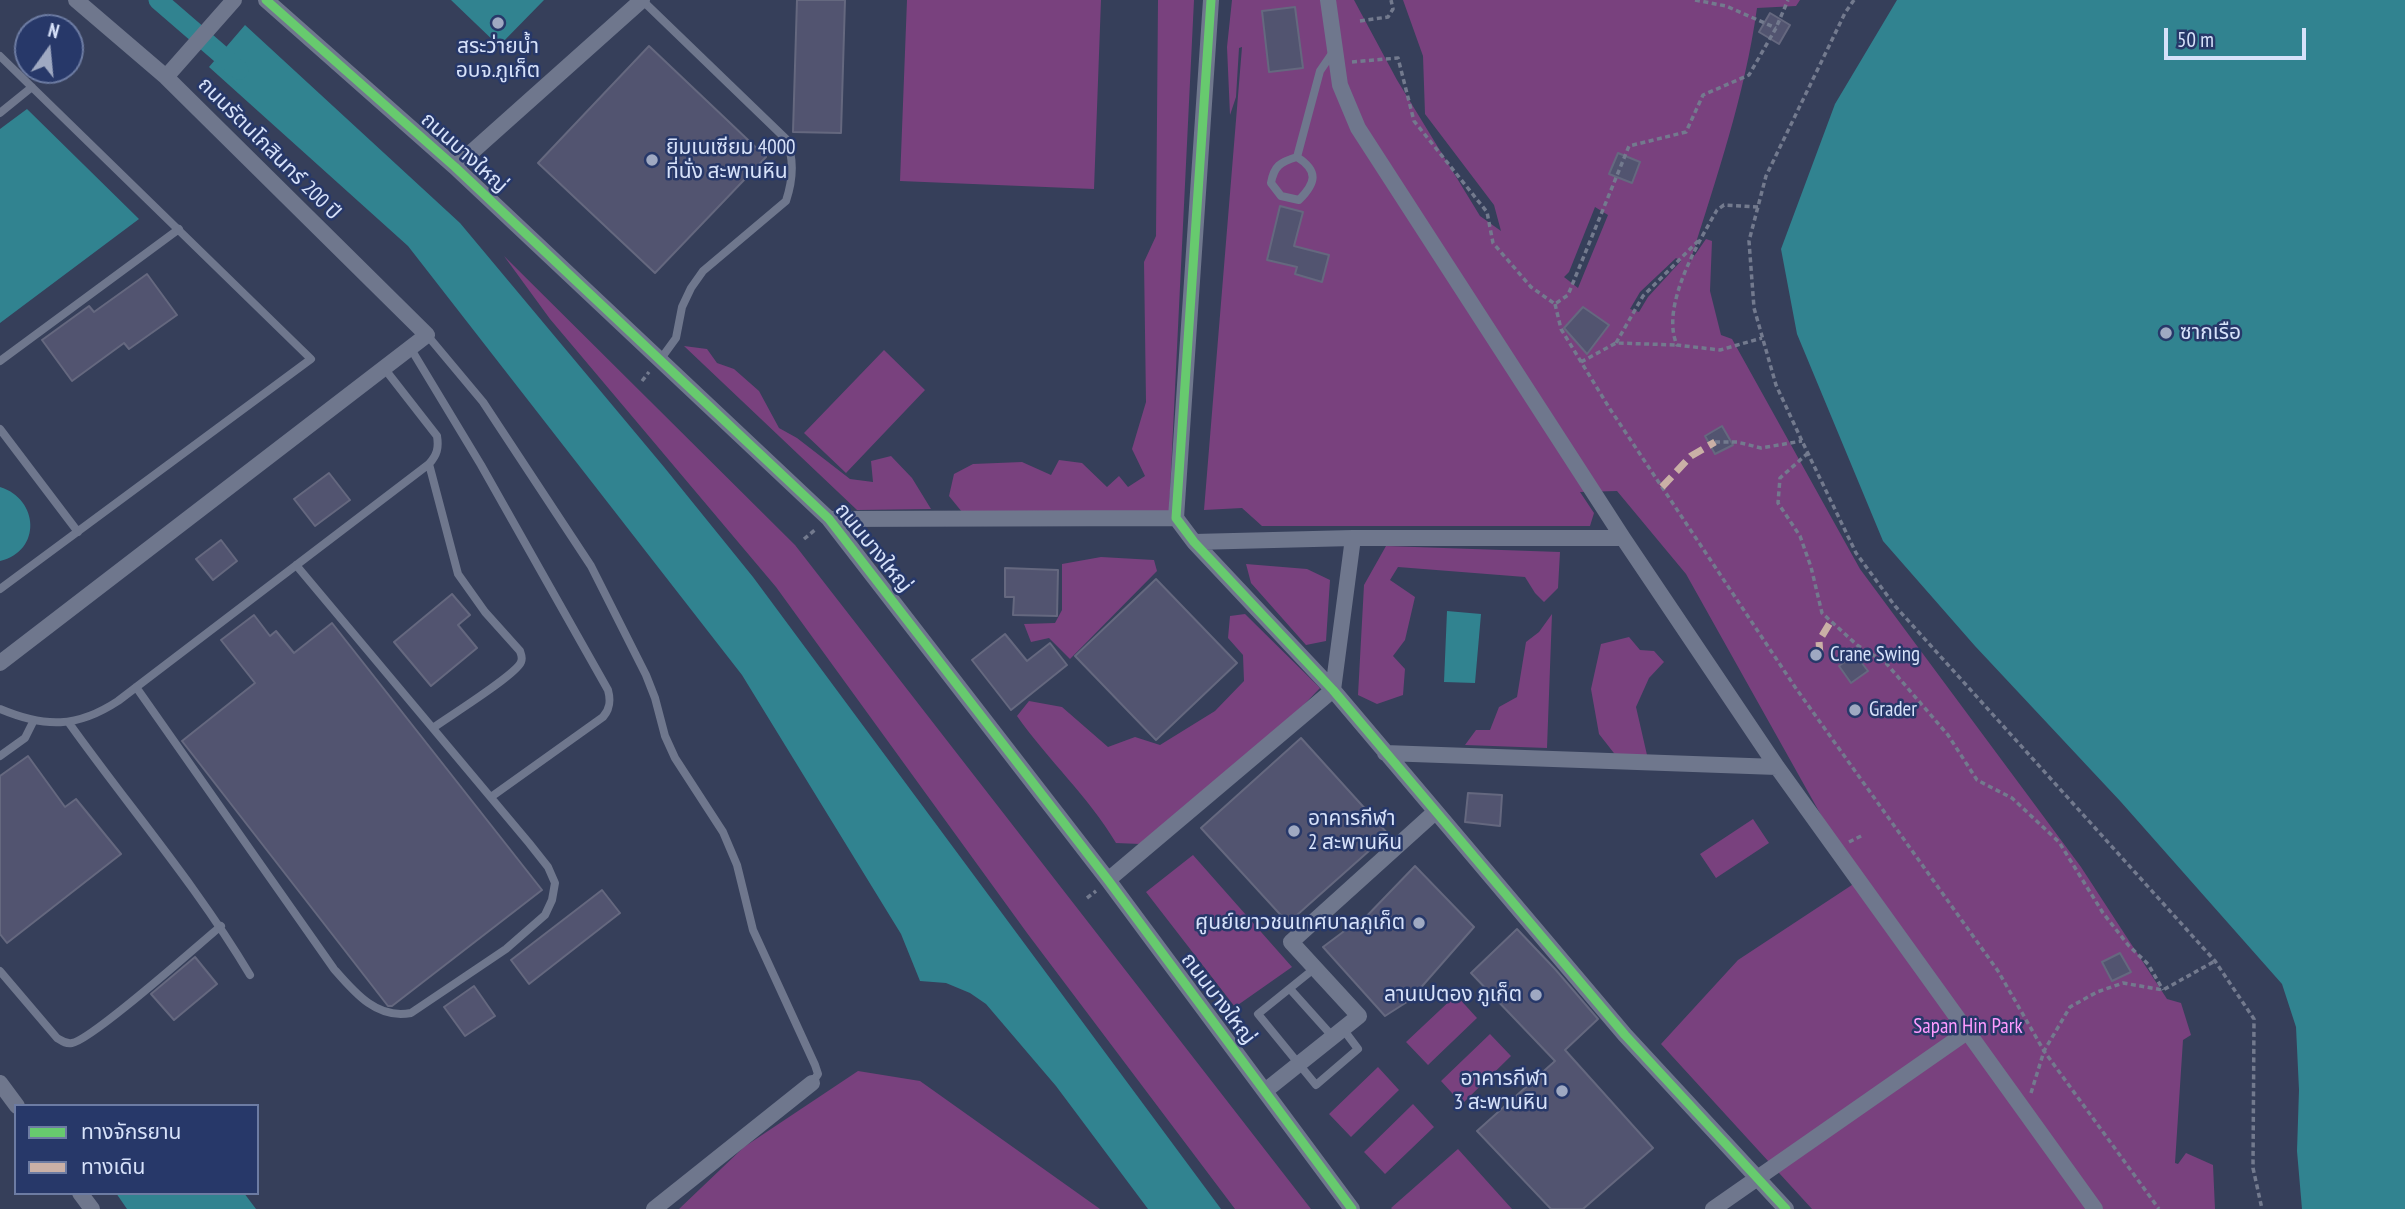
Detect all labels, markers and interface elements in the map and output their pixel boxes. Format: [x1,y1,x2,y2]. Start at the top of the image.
north arrow [14,14,84,84]
scale bar [2167,14,2309,58]
marker: สระว่ายน้ำ อบจ.ภูเก็ต [490,15,506,31]
text: N [46,18,62,44]
text: 50 m [2177,26,2214,53]
place label: สระว่ายน้ำ อบจ.ภูเก็ต [456,34,540,84]
street label: ถนนรัตนโกสินทร์ 200 ปี [192,72,346,226]
street label: ถนนบางใหญ่ [415,107,513,199]
place label: ยิมเนเซียม 4000 ที่นั่ง สะพานหิน [666,135,796,185]
marker: ยิมเนเซียม 4000 ที่นั่ง สะพานหิน [644,152,660,168]
place label: ซากเรือ [2180,320,2241,346]
marker: ซากเรือ [2158,325,2174,341]
street label: ถนนบางใหญ่ [829,498,917,598]
place label: Crane Swing [1830,642,1920,668]
marker: Crane Swing [1808,647,1824,663]
place label: Grader [1869,697,1917,723]
marker: Grader [1847,702,1863,718]
place label: อาคารกีฬา 2 สะพานหิน [1308,806,1402,856]
marker: อาคารกีฬา 2 สะพานหิน [1286,823,1302,839]
place label: ศูนย์เยาวชนเทศบาลภูเก็ต [1195,910,1405,936]
marker: ศูนย์เยาวชนเทศบาลภูเก็ต [1411,915,1427,931]
street label: ถนนบางใหญ่ [1175,948,1261,1050]
place label: ลานเปตอง ภูเก็ต [1384,982,1522,1008]
marker: ลานเปตอง ภูเก็ต [1528,987,1544,1003]
park label: Sapan Hin Park [1913,1014,2023,1040]
place label: อาคารกีฬา 3 สะพานหิน [1454,1066,1548,1116]
marker: อาคารกีฬา 3 สะพานหิน [1554,1083,1570,1099]
legend [14,1104,259,1195]
text: ทางจักรยาน [81,1118,182,1145]
text: ทางเดิน [81,1153,145,1180]

